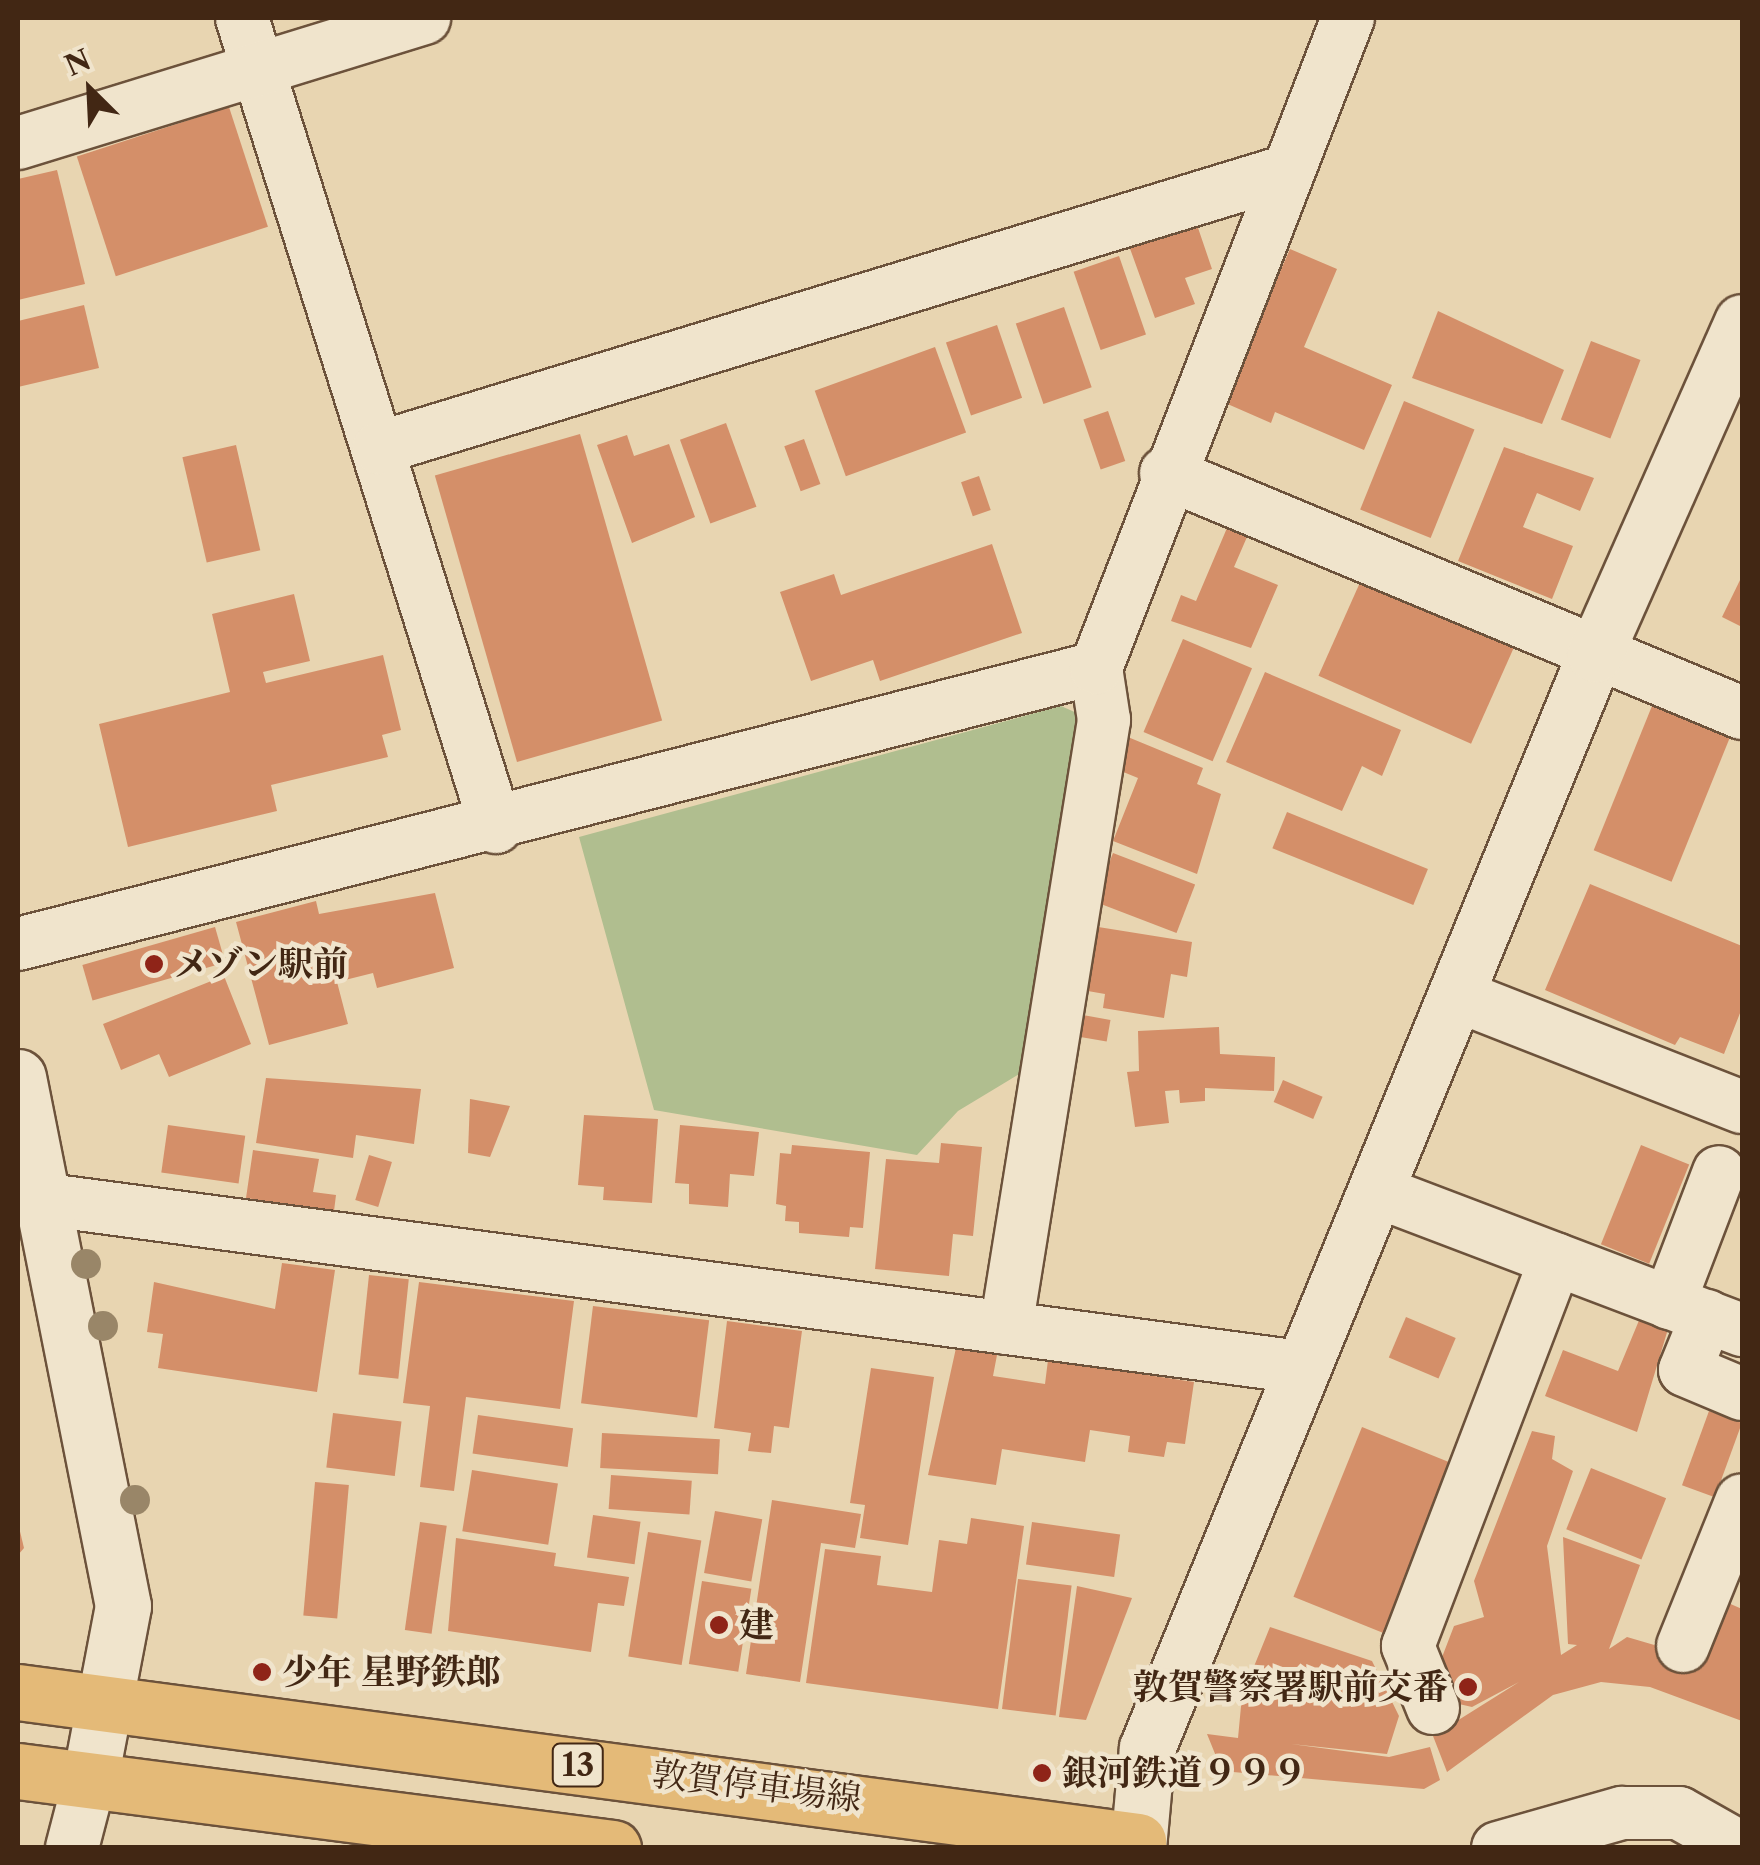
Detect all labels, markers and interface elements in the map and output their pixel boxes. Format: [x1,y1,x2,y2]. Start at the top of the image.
north arrow [40,40,140,140]
text: N [60,42,96,83]
place label: メゾン駅前 [174,943,349,985]
marker: メゾン駅前 [143,953,165,975]
place label: 建 [739,1604,774,1646]
marker: 建 [708,1614,730,1636]
place label: 少年 星野鉄郎 [282,1651,501,1693]
marker: 少年 星野鉄郎 [251,1661,273,1683]
place label: 敦賀警察署駅前交番 [1133,1666,1448,1708]
marker: 敦賀警察署駅前交番 [1457,1676,1479,1698]
road number: 13 [550,1738,606,1792]
street label: 敦賀停車場線 [650,1752,864,1820]
place label: 銀河鉄道９９９ [1062,1752,1307,1794]
marker: 銀河鉄道９９９ [1031,1762,1053,1784]

